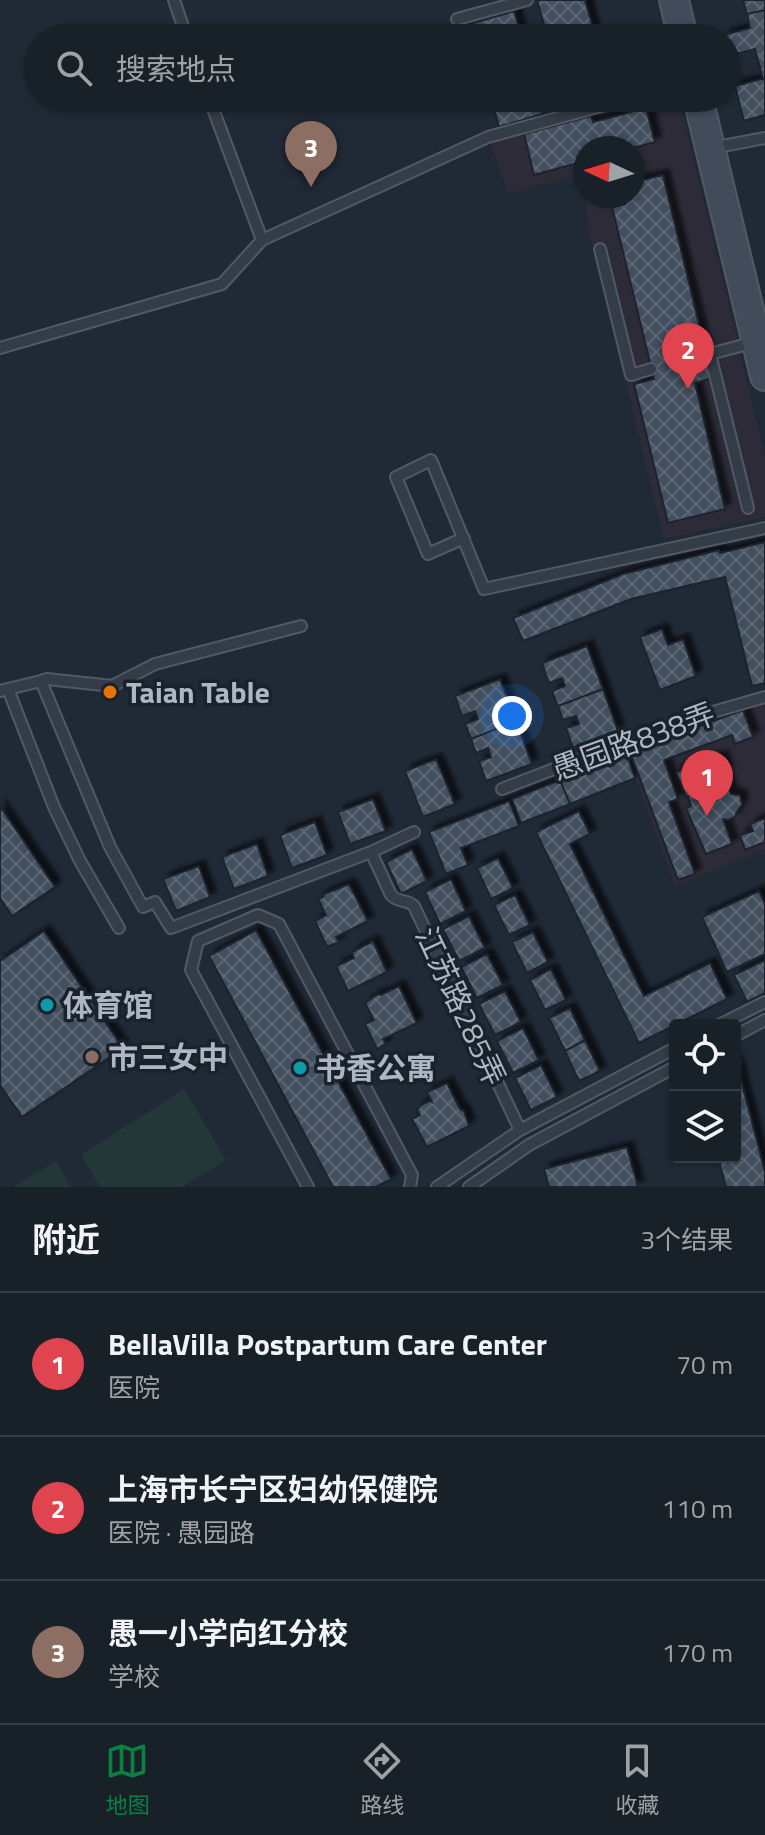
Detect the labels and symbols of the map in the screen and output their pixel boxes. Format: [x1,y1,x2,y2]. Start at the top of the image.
pin: 3 [285,121,337,187]
north arrow [573,136,645,208]
pin: 2 [662,323,714,389]
place label: Taian Table [126,669,270,715]
marker: Taian Table [101,683,119,701]
street label: 愚园路838弄 [545,690,721,792]
your location [492,696,532,736]
pin: 1 [681,750,733,816]
street label: 江苏路285弄 [404,919,518,1093]
place label: 体育馆 [63,982,153,1028]
marker: 体育馆 [38,996,56,1014]
place label: 市三女中 [108,1034,228,1080]
place label: 书香公寓 [316,1045,436,1091]
marker: 市三女中 [83,1048,101,1066]
marker: 书香公寓 [291,1059,309,1077]

